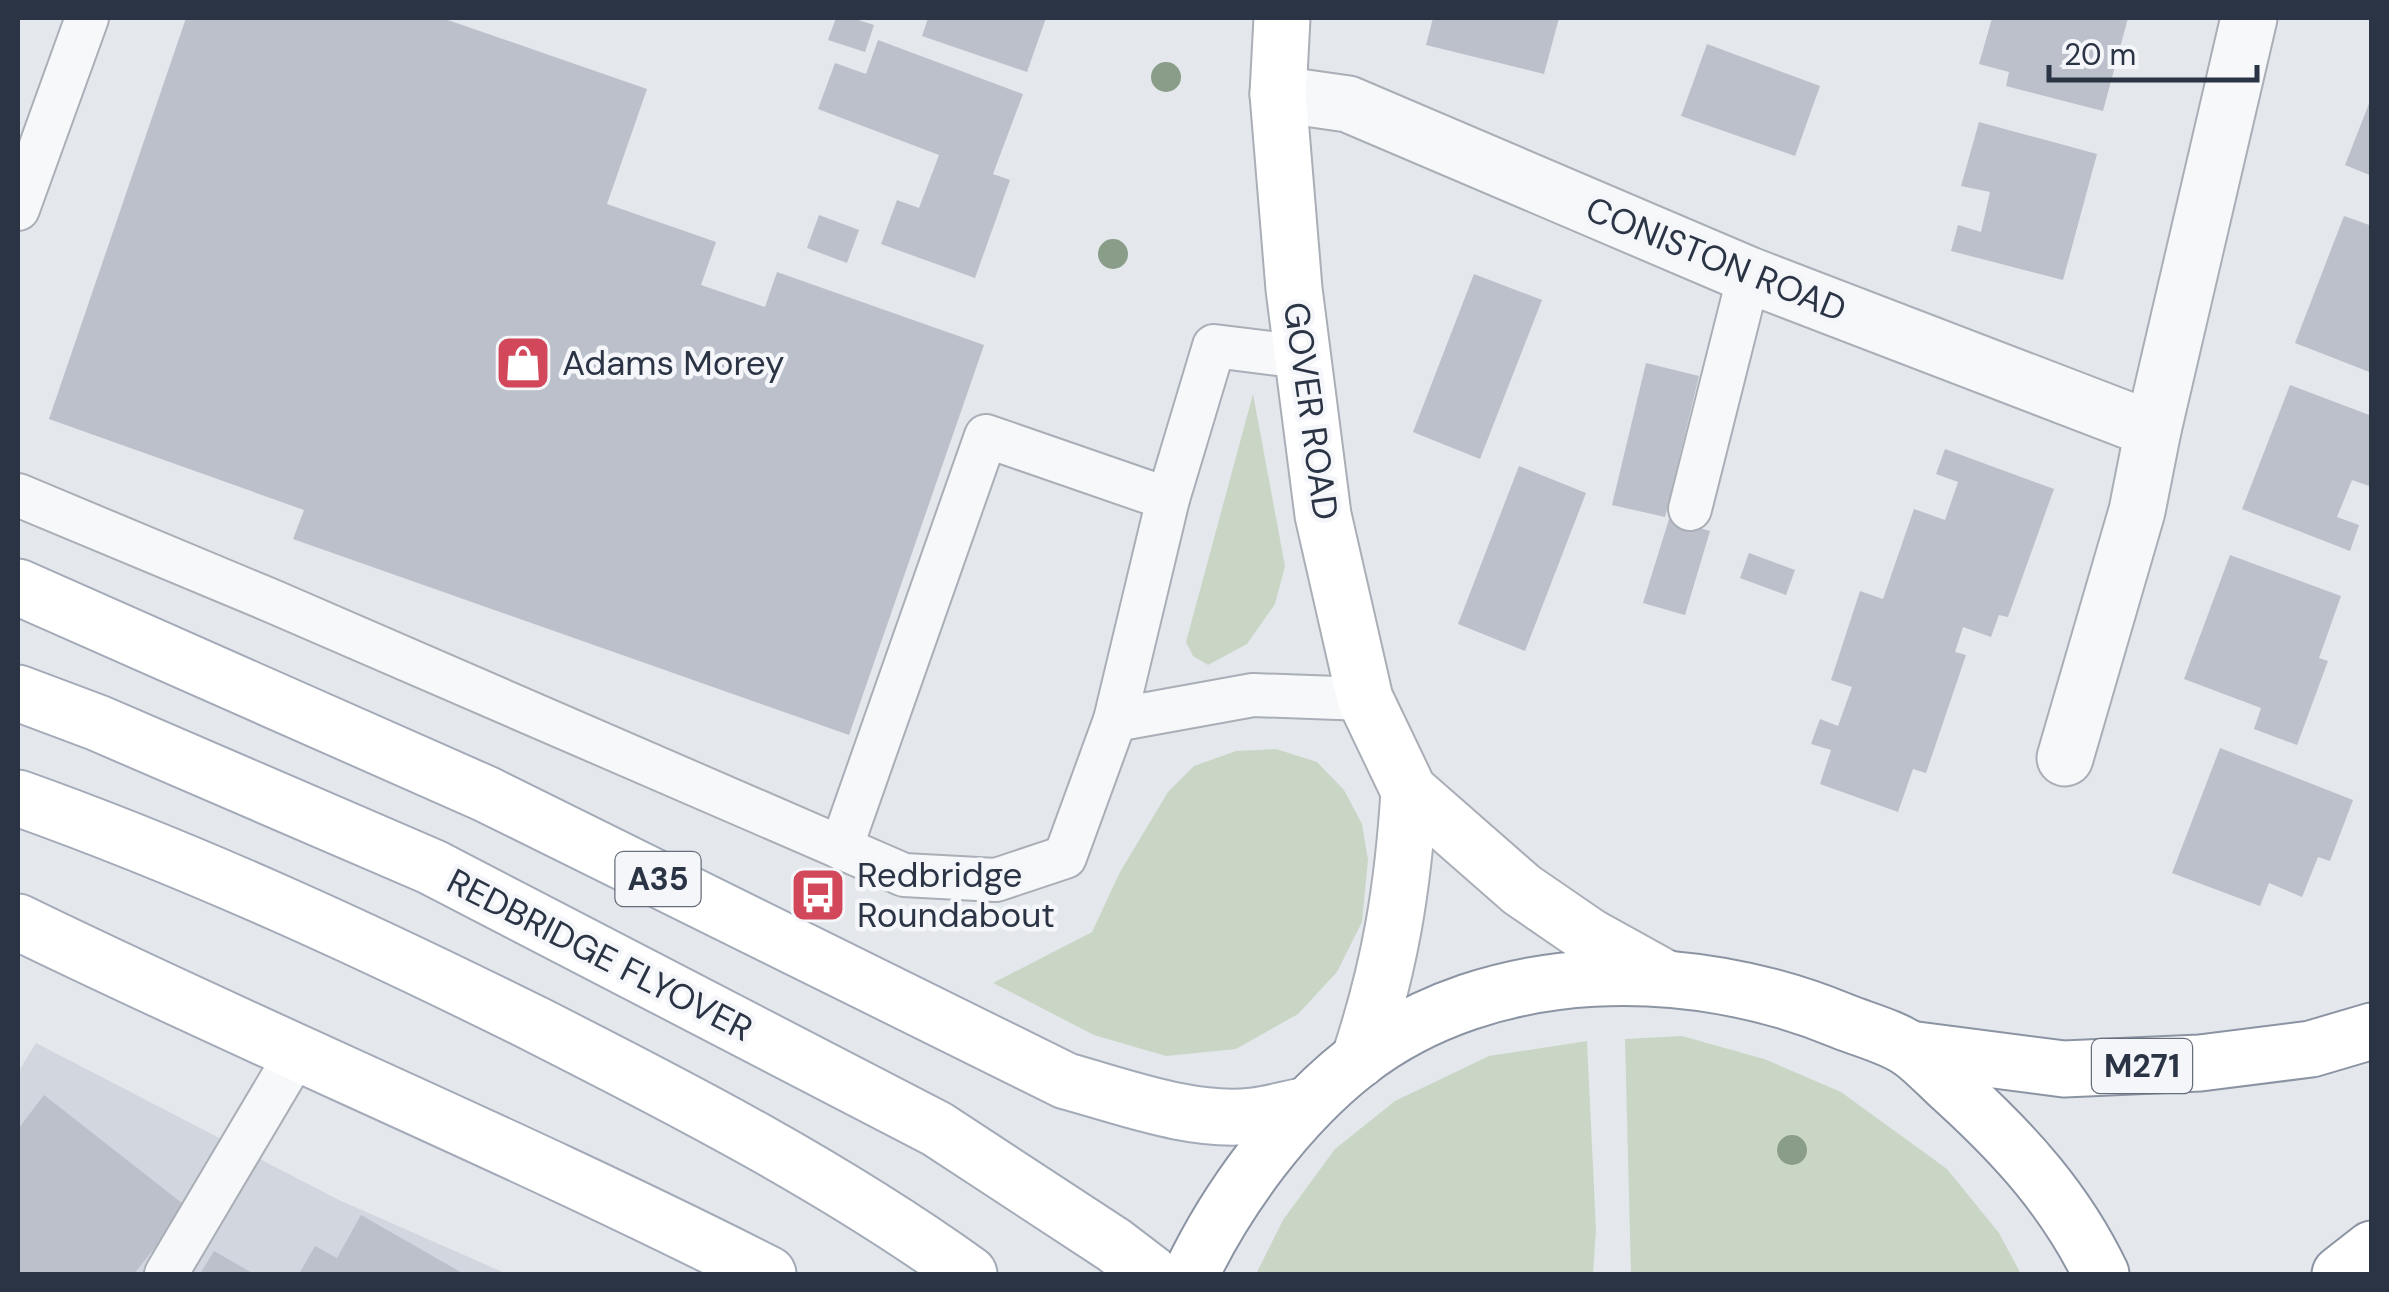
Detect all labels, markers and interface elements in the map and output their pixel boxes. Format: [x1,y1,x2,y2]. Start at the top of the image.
scale bar [2049,20,2256,82]
text: 20 m [2064,35,2136,74]
street label: CONISTON ROAD [1579,186,1853,332]
street label: GOVER ROAD [1273,299,1349,523]
shop icon: Adams Morey [493,333,553,393]
place label: Adams Morey [562,340,784,386]
road number: A35 [616,852,700,906]
place label: Redbridge Roundabout [857,852,1055,938]
street label: REDBRIDGE FLYOVER [440,858,760,1052]
bus stop icon: Redbridge Roundabout [788,865,848,925]
road number: M271 [2092,1039,2192,1093]

